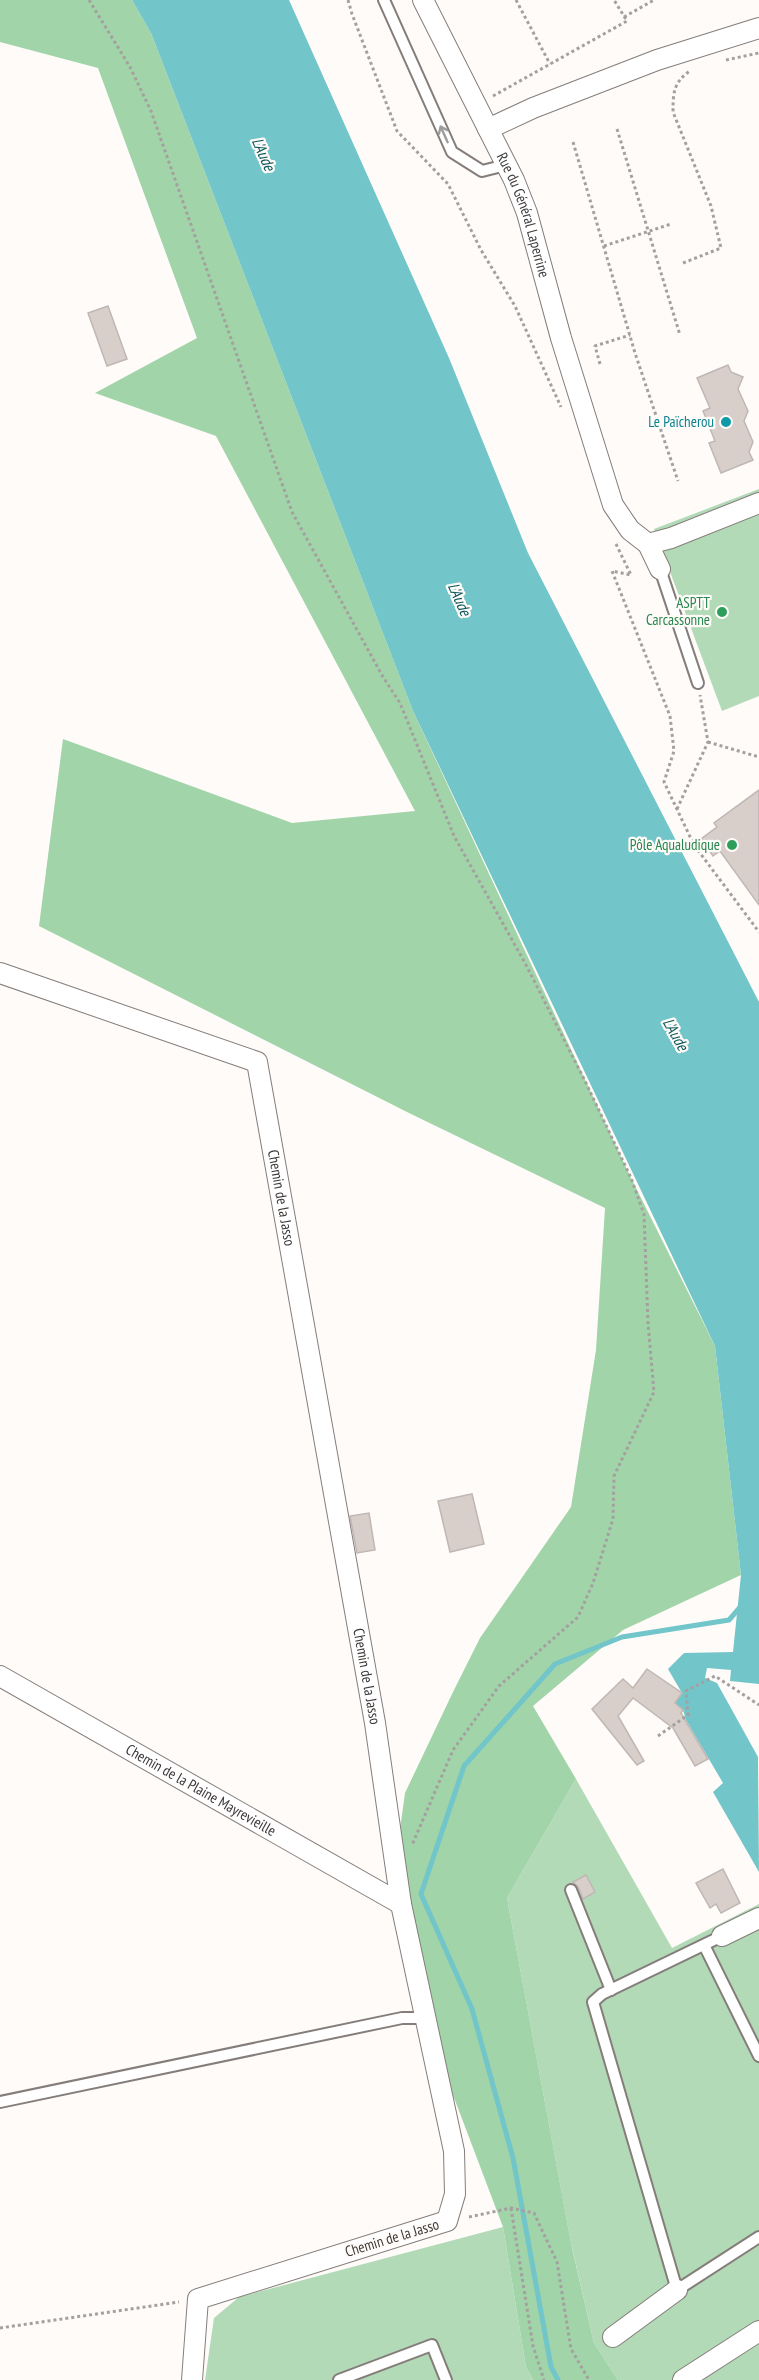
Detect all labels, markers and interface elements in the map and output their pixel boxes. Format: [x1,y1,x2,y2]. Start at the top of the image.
one-way arrow [438,126,450,144]
water label: L'Aude [248,134,281,175]
street label: Rue du Général Laperrine [493,149,554,280]
place label: Le Païcherou [648,412,714,431]
marker: Le Païcherou [719,415,733,429]
water label: L'Aude [444,579,477,620]
place label: ASPTT Carcassonne [646,593,710,629]
marker: ASPTT Carcassonne [715,605,729,619]
place label: Pôle Aqualudique [630,835,720,854]
marker: Pôle Aqualudique [725,838,739,852]
water label: L'Aude [659,1014,694,1055]
street label: Chemin de la Jasso [264,1148,300,1247]
street label: Chemin de la Jasso [349,1627,385,1726]
street label: Chemin de la Plaine Mayrevieille [123,1740,280,1840]
street label: Chemin de la Jasso [343,2214,441,2261]

